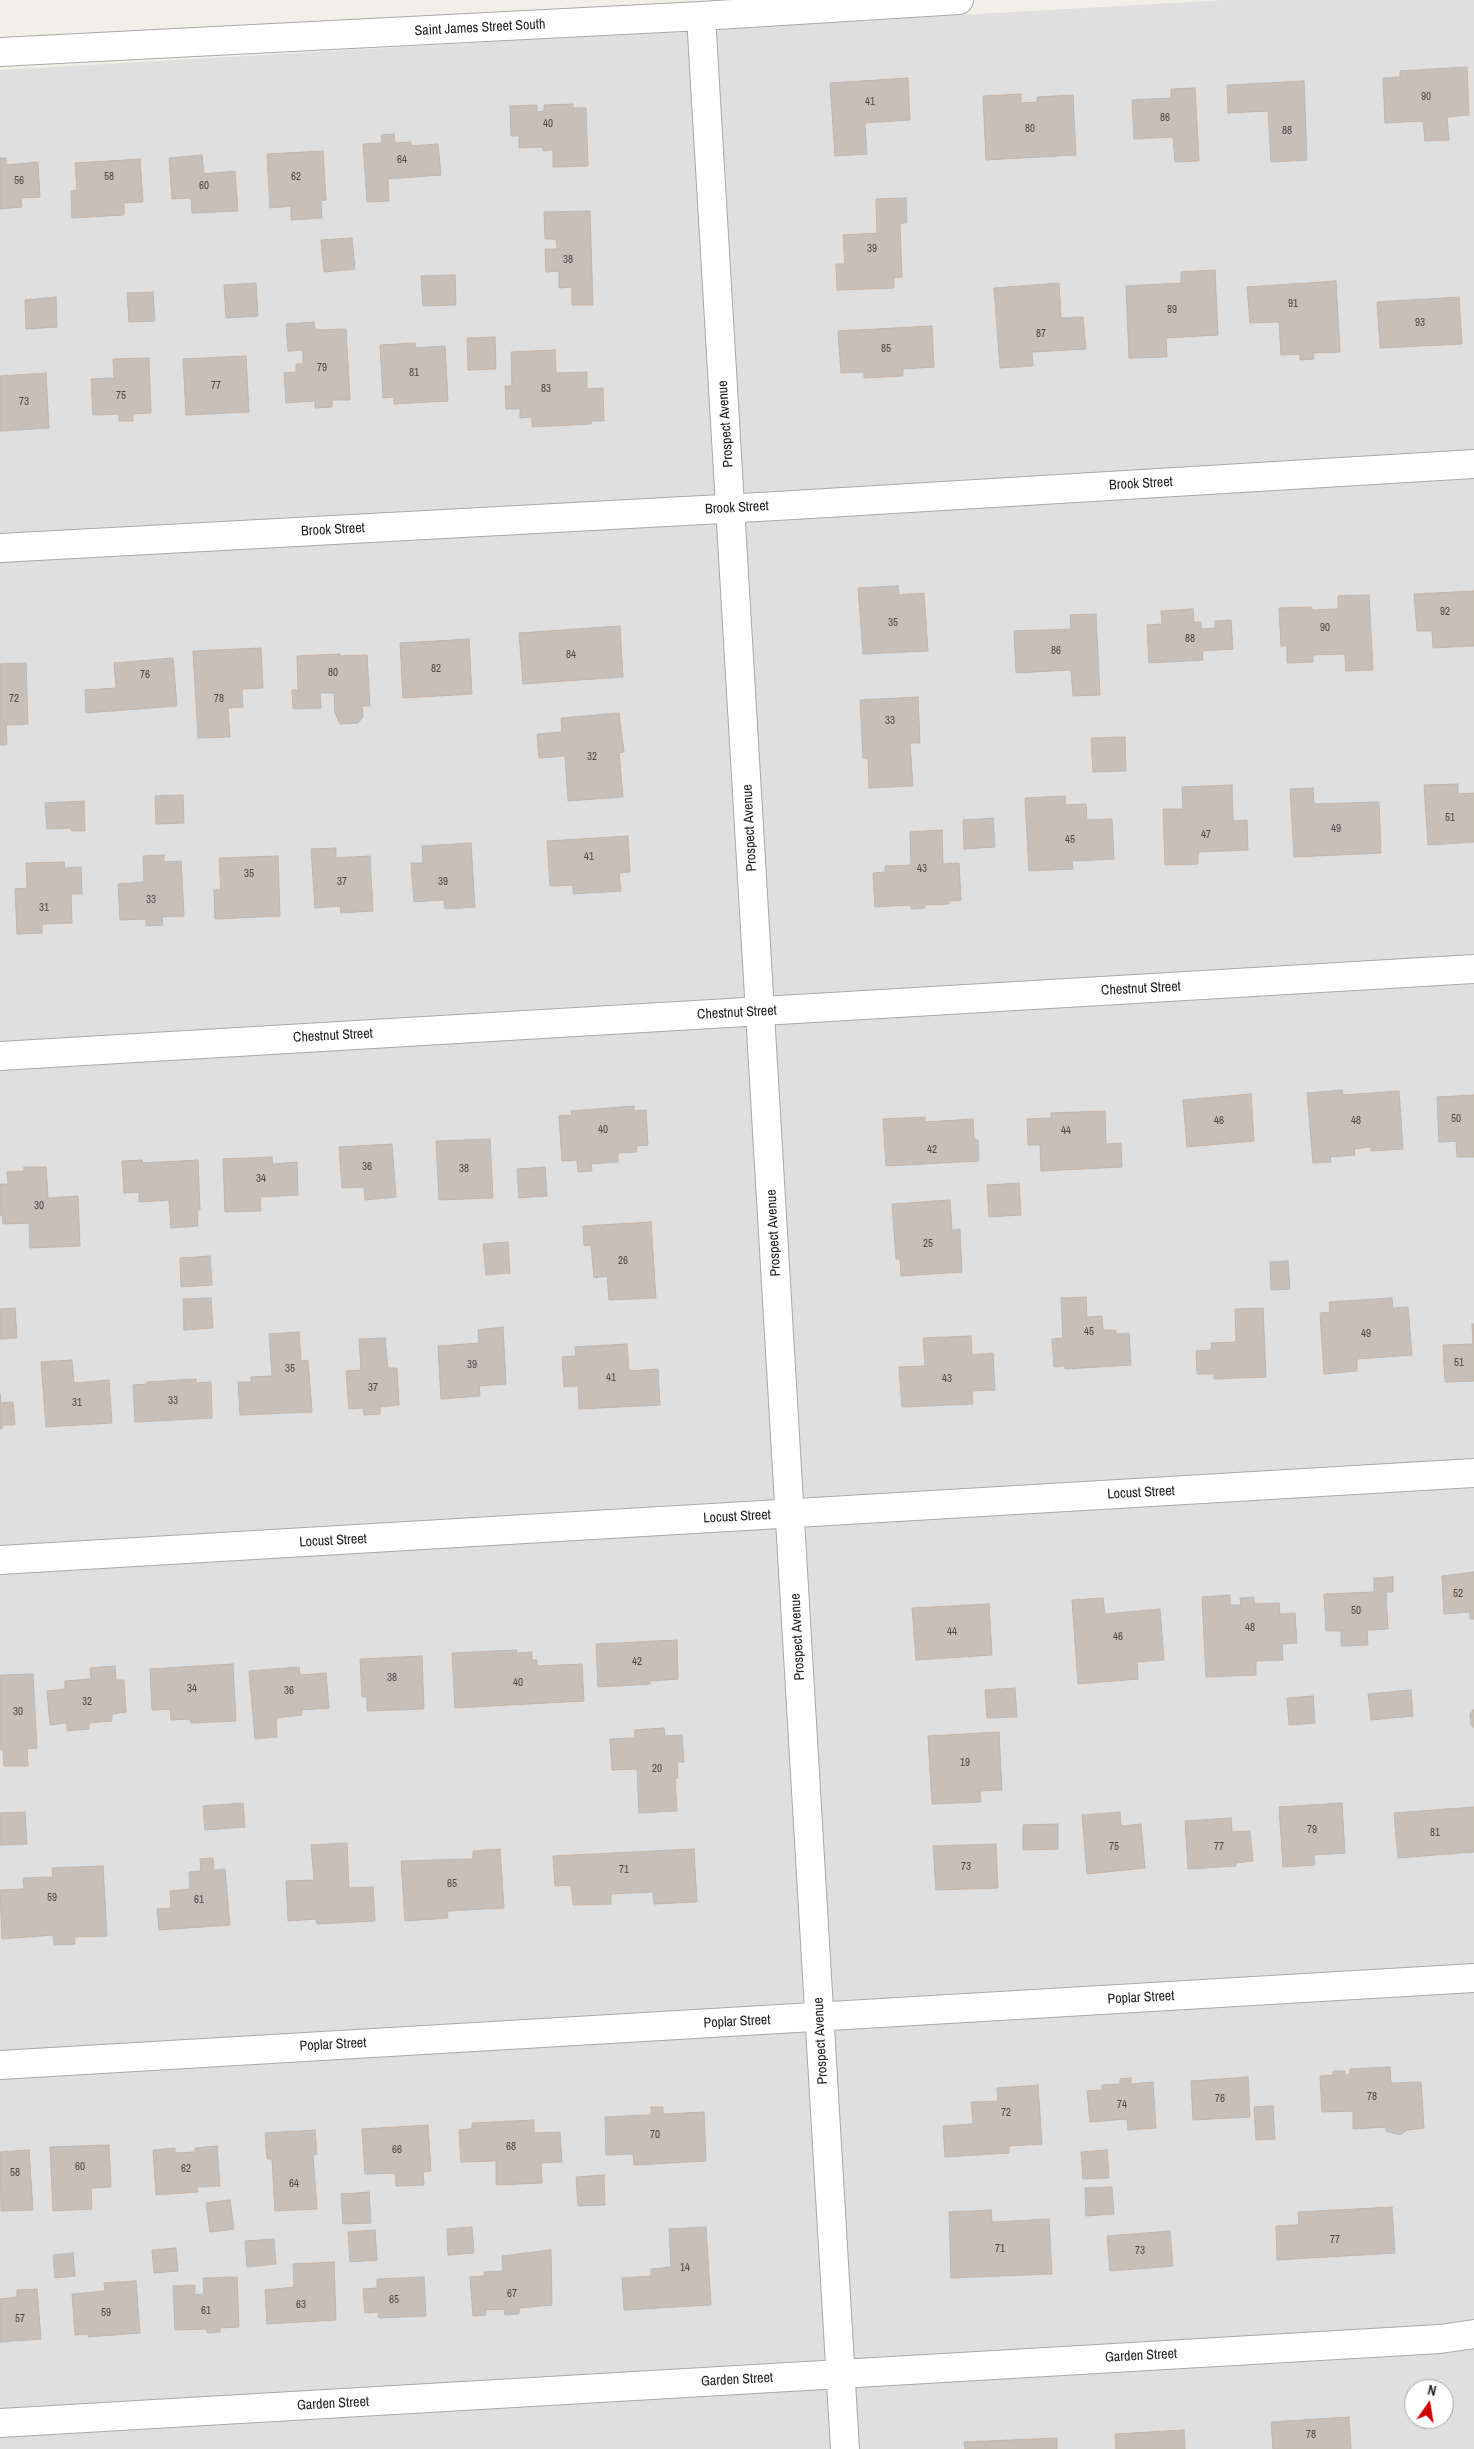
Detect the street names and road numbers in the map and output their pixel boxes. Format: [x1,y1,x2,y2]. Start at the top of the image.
street label: Saint James Street South [414,16,546,40]
street label: Prospect Avenue [715,380,737,468]
street label: Brook Street [1109,474,1173,494]
street label: Brook Street [705,498,769,518]
street label: Brook Street [301,520,365,540]
street label: Prospect Avenue [739,784,761,872]
street label: Chestnut Street [1101,979,1181,999]
street label: Chestnut Street [697,1003,777,1023]
street label: Chestnut Street [293,1026,373,1046]
street label: Prospect Avenue [763,1189,785,1277]
street label: Locust Street [1107,1483,1175,1503]
street label: Locust Street [703,1507,771,1527]
street label: Locust Street [299,1531,367,1551]
street label: Prospect Avenue [787,1593,809,1681]
street label: Poplar Street [1107,1988,1175,2008]
street label: Prospect Avenue [810,1997,832,2085]
street label: Poplar Street [703,2012,771,2032]
street label: Poplar Street [299,2035,367,2055]
street label: Garden Street [1105,2346,1177,2366]
street label: Garden Street [701,2370,773,2390]
street label: Garden Street [297,2394,369,2414]

